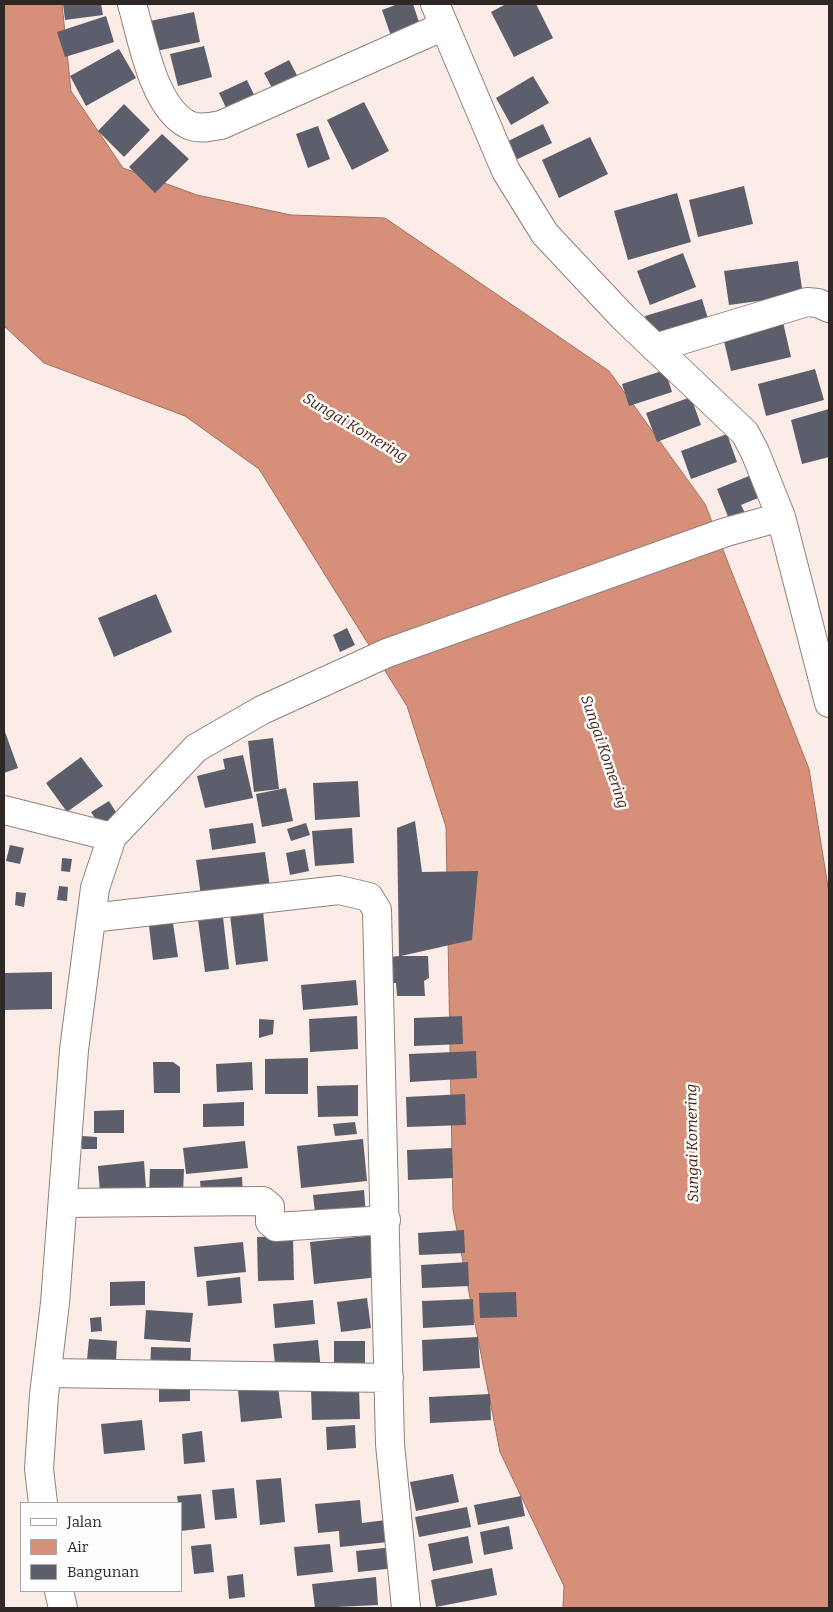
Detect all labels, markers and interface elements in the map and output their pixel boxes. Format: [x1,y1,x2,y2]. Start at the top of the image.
water label: Sungai Komering [300,390,410,466]
water label: Sungai Komering [576,693,632,811]
water label: Sungai Komering [683,1084,703,1202]
legend [20,1502,182,1592]
text: Jalan [67,1513,102,1531]
text: Air [67,1538,88,1556]
text: Bangunan [67,1563,139,1581]

